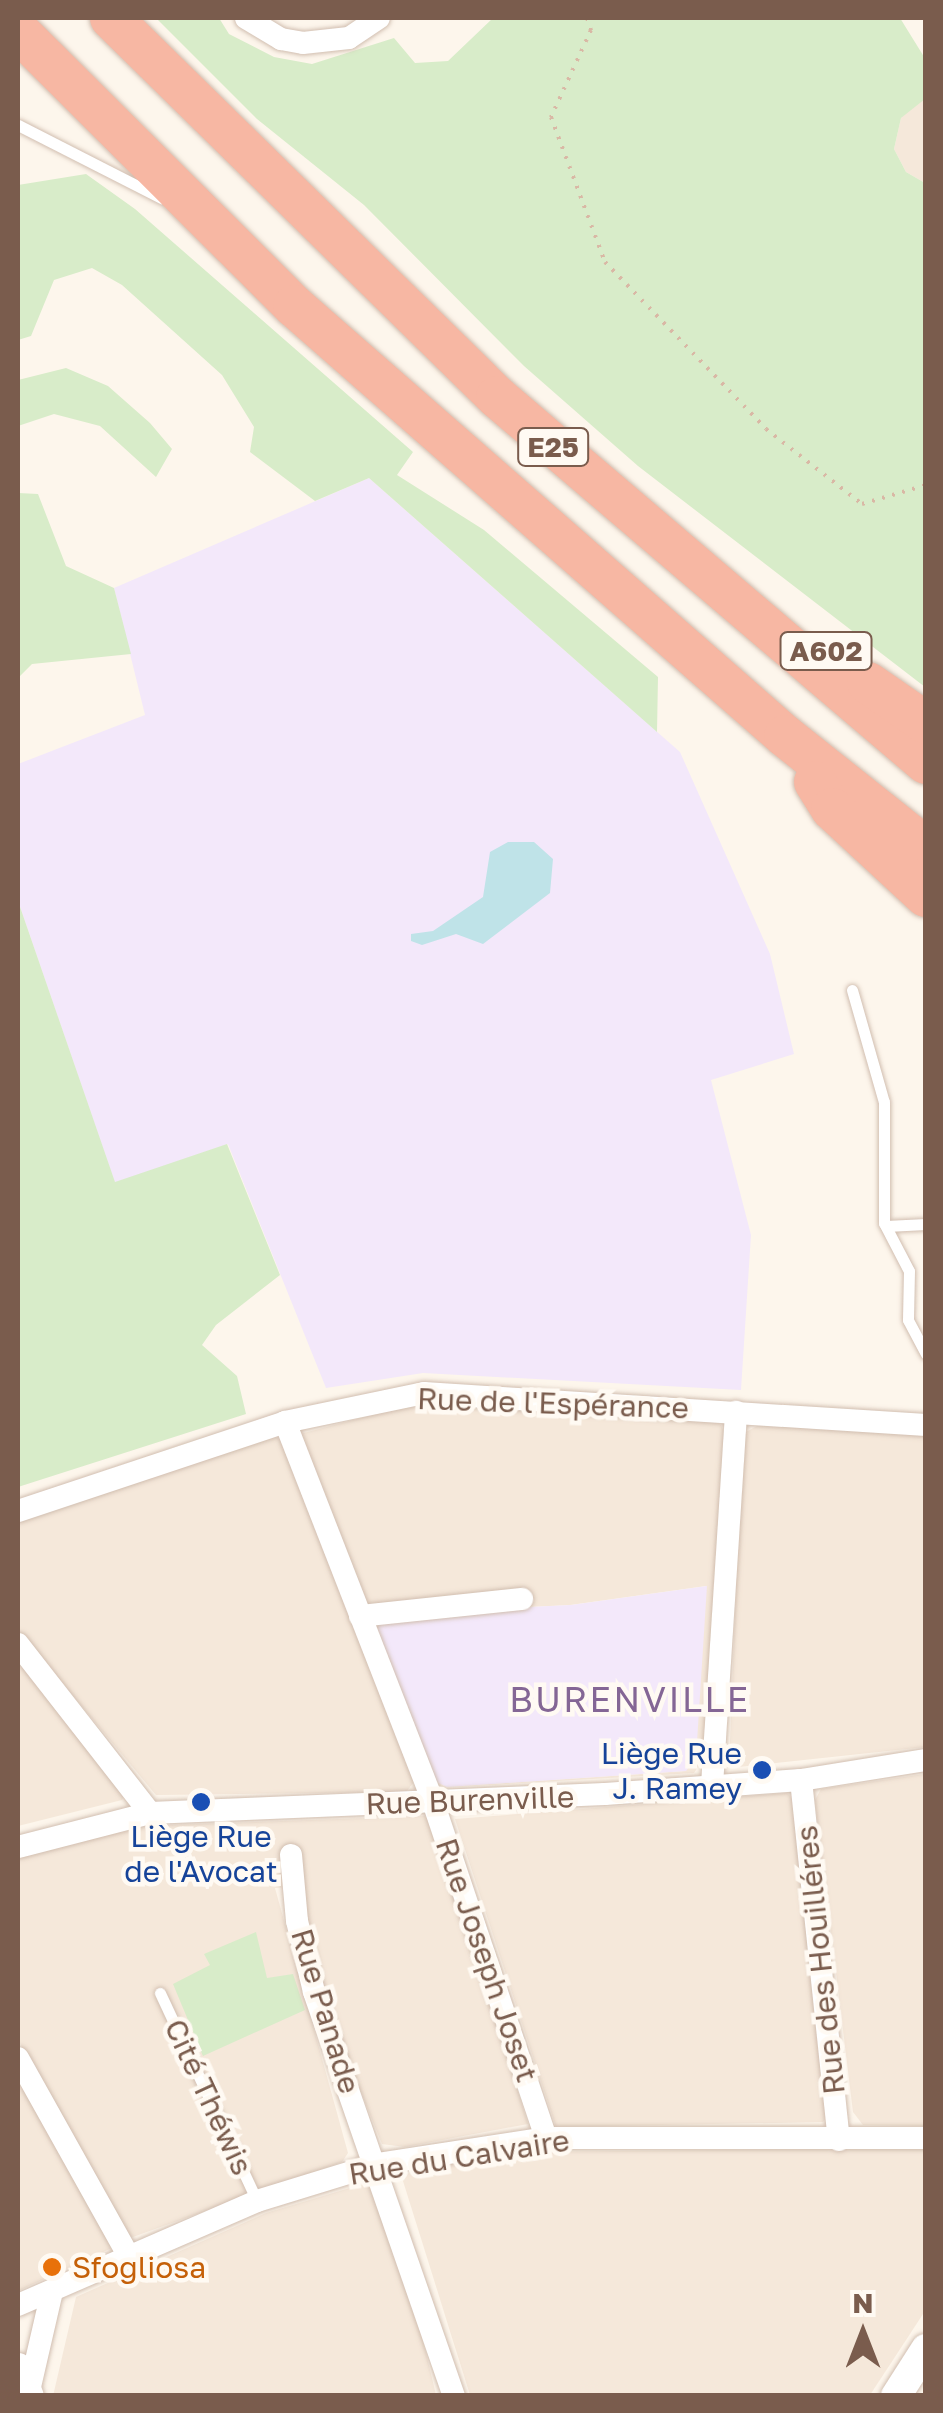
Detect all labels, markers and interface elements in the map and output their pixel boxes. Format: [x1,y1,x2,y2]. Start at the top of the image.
road number: E25 [516,424,590,470]
road number: A602 [778,628,874,674]
street label: Rue de l'Espérance [417,1380,689,1426]
district label: BURENVILLE [509,1678,751,1720]
place label: Liège Rue J. Ramey [601,1735,742,1806]
marker: Liège Rue J. Ramey [751,1759,773,1781]
street label: Rue Burenville [365,1778,575,1822]
marker: Liège Rue de l'Avocat [190,1791,212,1813]
place label: Liège Rue de l'Avocat [124,1818,278,1888]
street label: Rue des Houilléres [788,1824,852,2096]
street label: Rue Joseph Joset [428,1834,546,2086]
street label: Rue Panade [284,1924,368,2098]
street label: Cité Théwis [157,2013,261,2181]
street label: Rue du Calvaire [346,2122,572,2192]
place label: Sfogliosa [72,2249,206,2285]
marker: Sfogliosa [41,2256,63,2278]
north arrow [813,2283,913,2383]
text: N [852,2286,874,2319]

